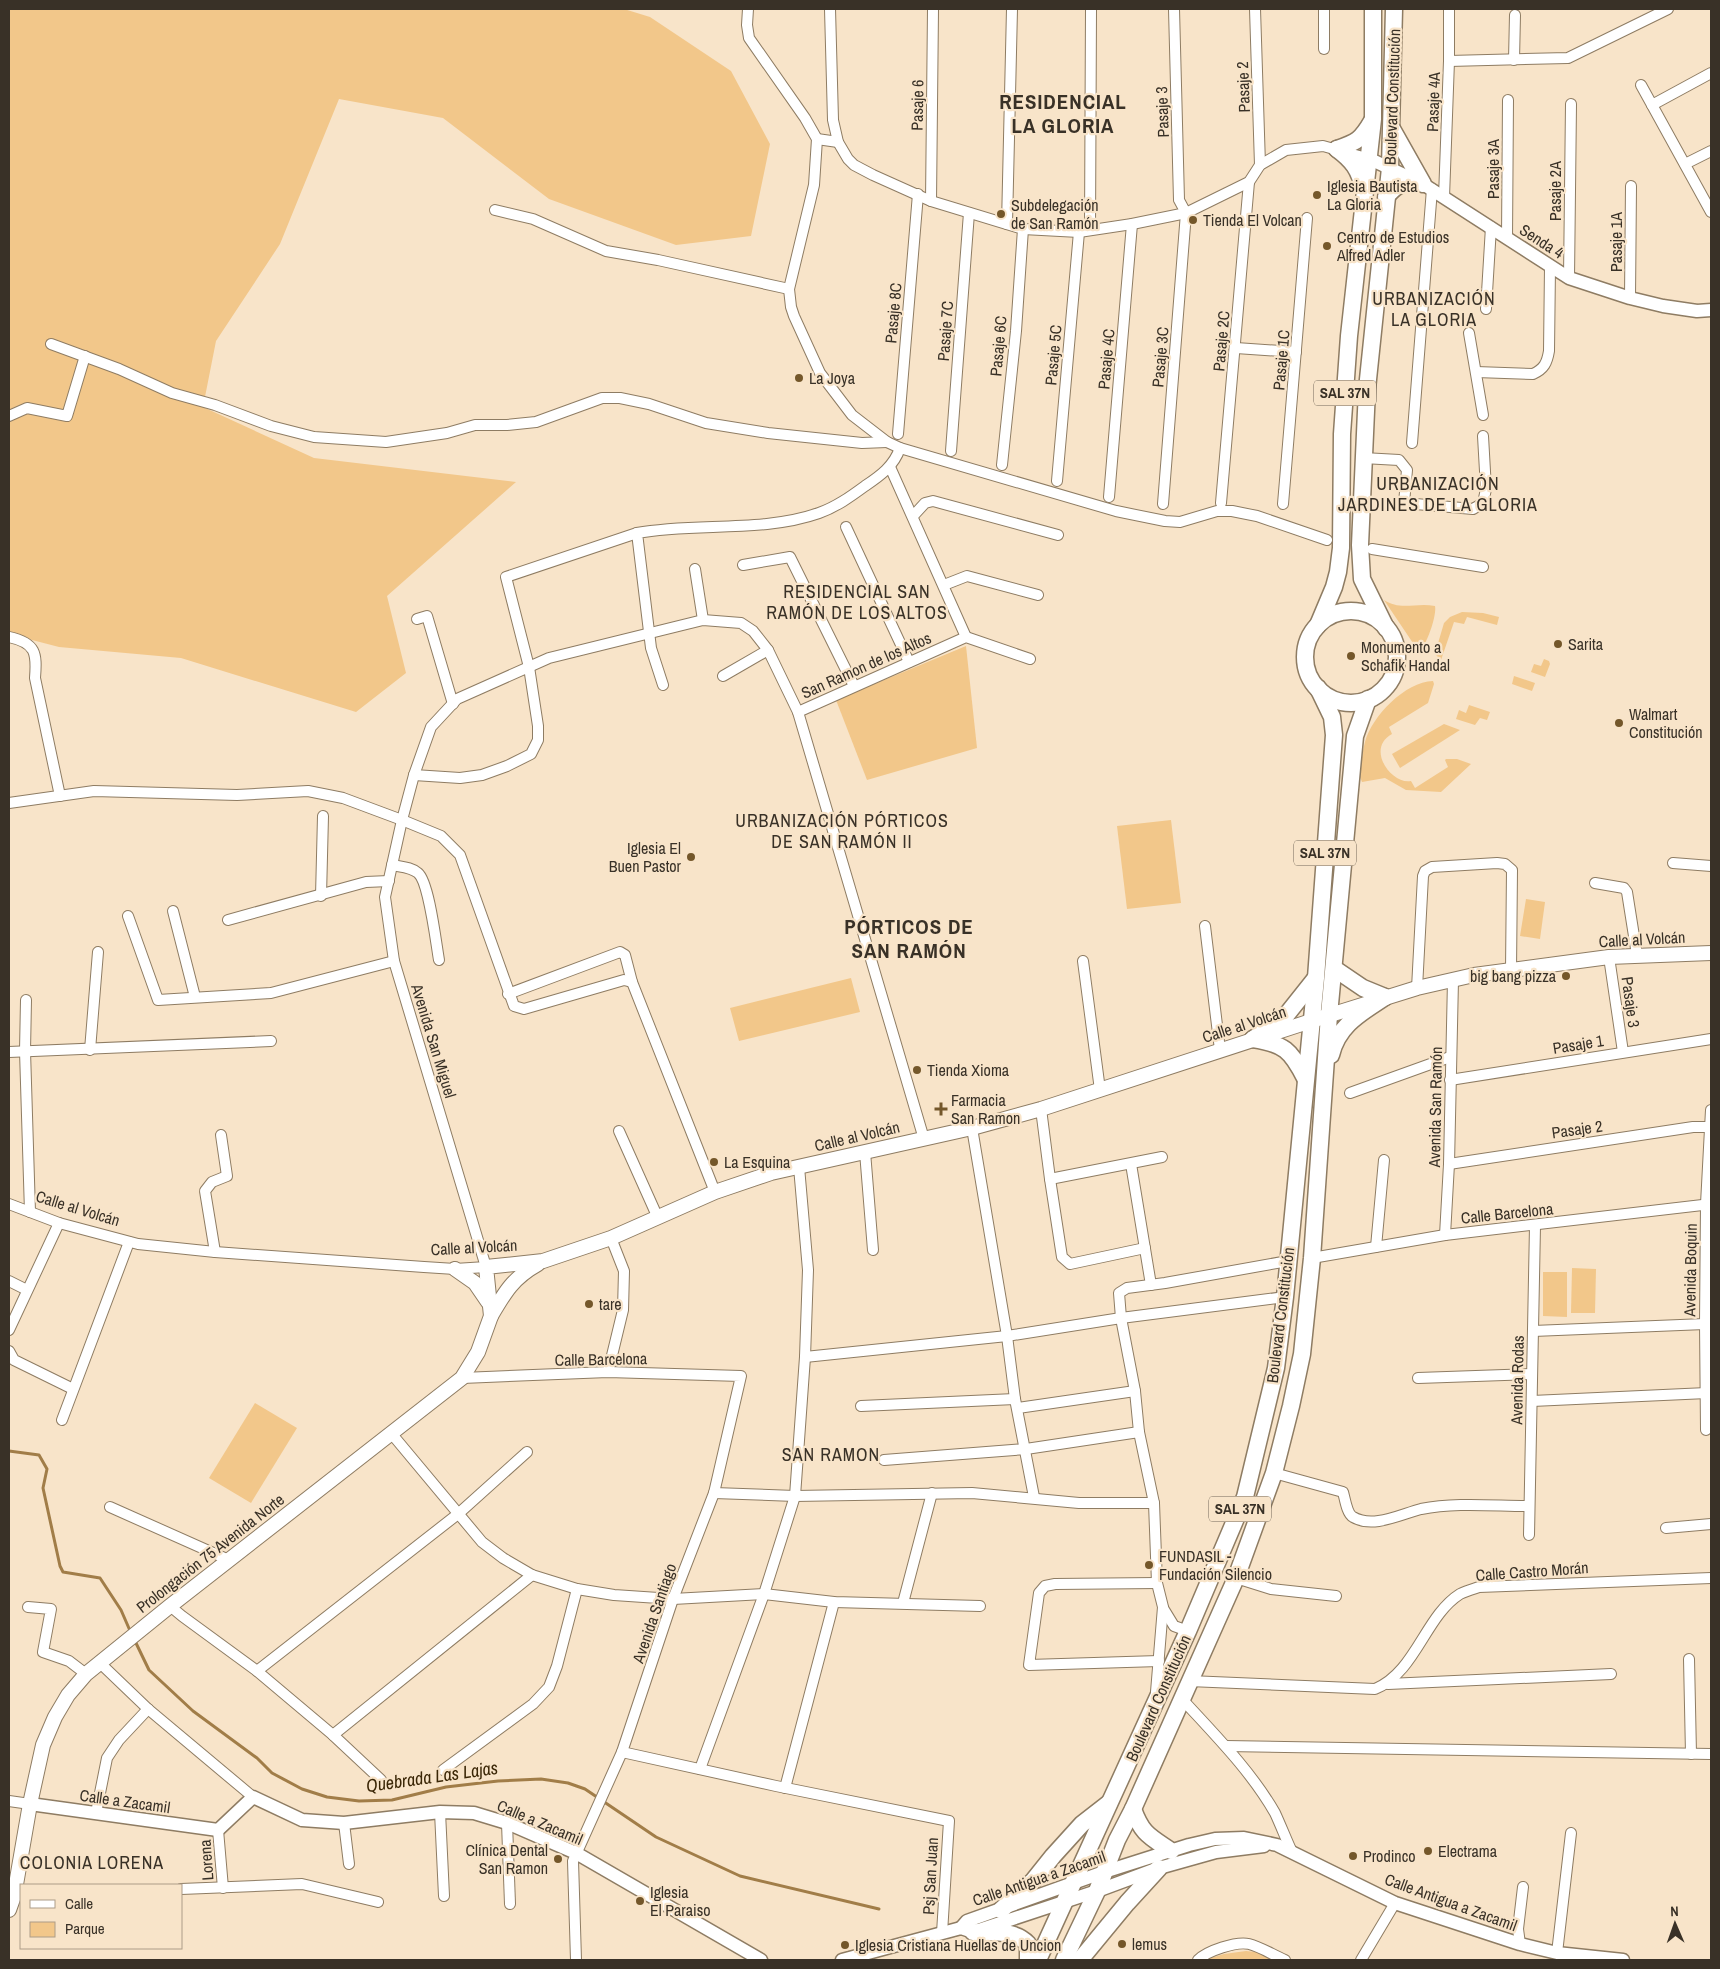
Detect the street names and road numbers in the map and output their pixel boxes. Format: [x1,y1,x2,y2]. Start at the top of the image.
street label: Boulevard Constitución [1379,28,1405,166]
street label: Pasaje 2 [1231,61,1255,113]
street label: Pasaje 4A [1421,71,1445,132]
street label: Pasaje 6 [906,79,928,131]
street label: Pasaje 3 [1150,86,1174,138]
street label: Pasaje 3A [1482,139,1504,199]
street label: Pasaje 2A [1544,161,1566,221]
street label: Pasaje 1A [1605,212,1627,272]
street label: Senda 4 [1516,218,1568,264]
street label: Pasaje 8C [879,282,907,344]
street label: Pasaje 7C [932,300,958,362]
street label: Pasaje 2C [1207,310,1235,372]
street label: Pasaje 6C [984,315,1012,377]
street label: Pasaje 5C [1039,324,1067,386]
street label: Pasaje 3C [1146,326,1174,388]
street label: Pasaje 4C [1092,328,1120,390]
street label: Pasaje 1C [1267,329,1295,391]
road number: SAL 37N [1314,380,1376,406]
street label: San Ramon de los Altos [798,626,934,704]
road number: SAL 37N [1294,840,1356,866]
street label: Calle al Volcán [1598,926,1686,952]
street label: Pasaje 3 [1617,975,1645,1029]
street label: Avenida San Miguel [406,980,462,1101]
street label: Calle al Volcán [1199,1000,1289,1048]
street label: Pasaje 1 [1551,1029,1606,1059]
street label: Avenida San Ramón [1423,1046,1447,1169]
street label: Pasaje 2 [1550,1115,1604,1143]
street label: Calle al Volcán [812,1116,902,1156]
street label: Calle al Volcán [33,1185,123,1231]
street label: Calle Barcelona [1460,1197,1555,1229]
street label: Avenida Boquin [1678,1223,1702,1318]
street label: Calle al Volcán [430,1234,518,1260]
street label: Boulevard Constitución [1261,1246,1299,1384]
street label: Avenida Rodas [1505,1335,1529,1426]
street label: Calle Barcelona [555,1347,648,1371]
street label: Prolongación 75 Avenida Norte [131,1488,289,1618]
road number: SAL 37N [1209,1496,1271,1522]
street label: Calle Castro Morán [1475,1556,1589,1586]
street label: Avenida Santiago [626,1560,681,1667]
street label: Boulevard Constitución [1120,1631,1196,1765]
street label: Calle a Zacamil [78,1784,172,1818]
street label: Calle a Zacamil [494,1794,586,1850]
street label: Psj San Juan [917,1837,943,1915]
street label: Lorena [194,1838,218,1881]
street label: Calle Antigua a Zacamil [970,1845,1109,1911]
street label: Calle Antigua a Zacamil [1382,1868,1520,1936]

